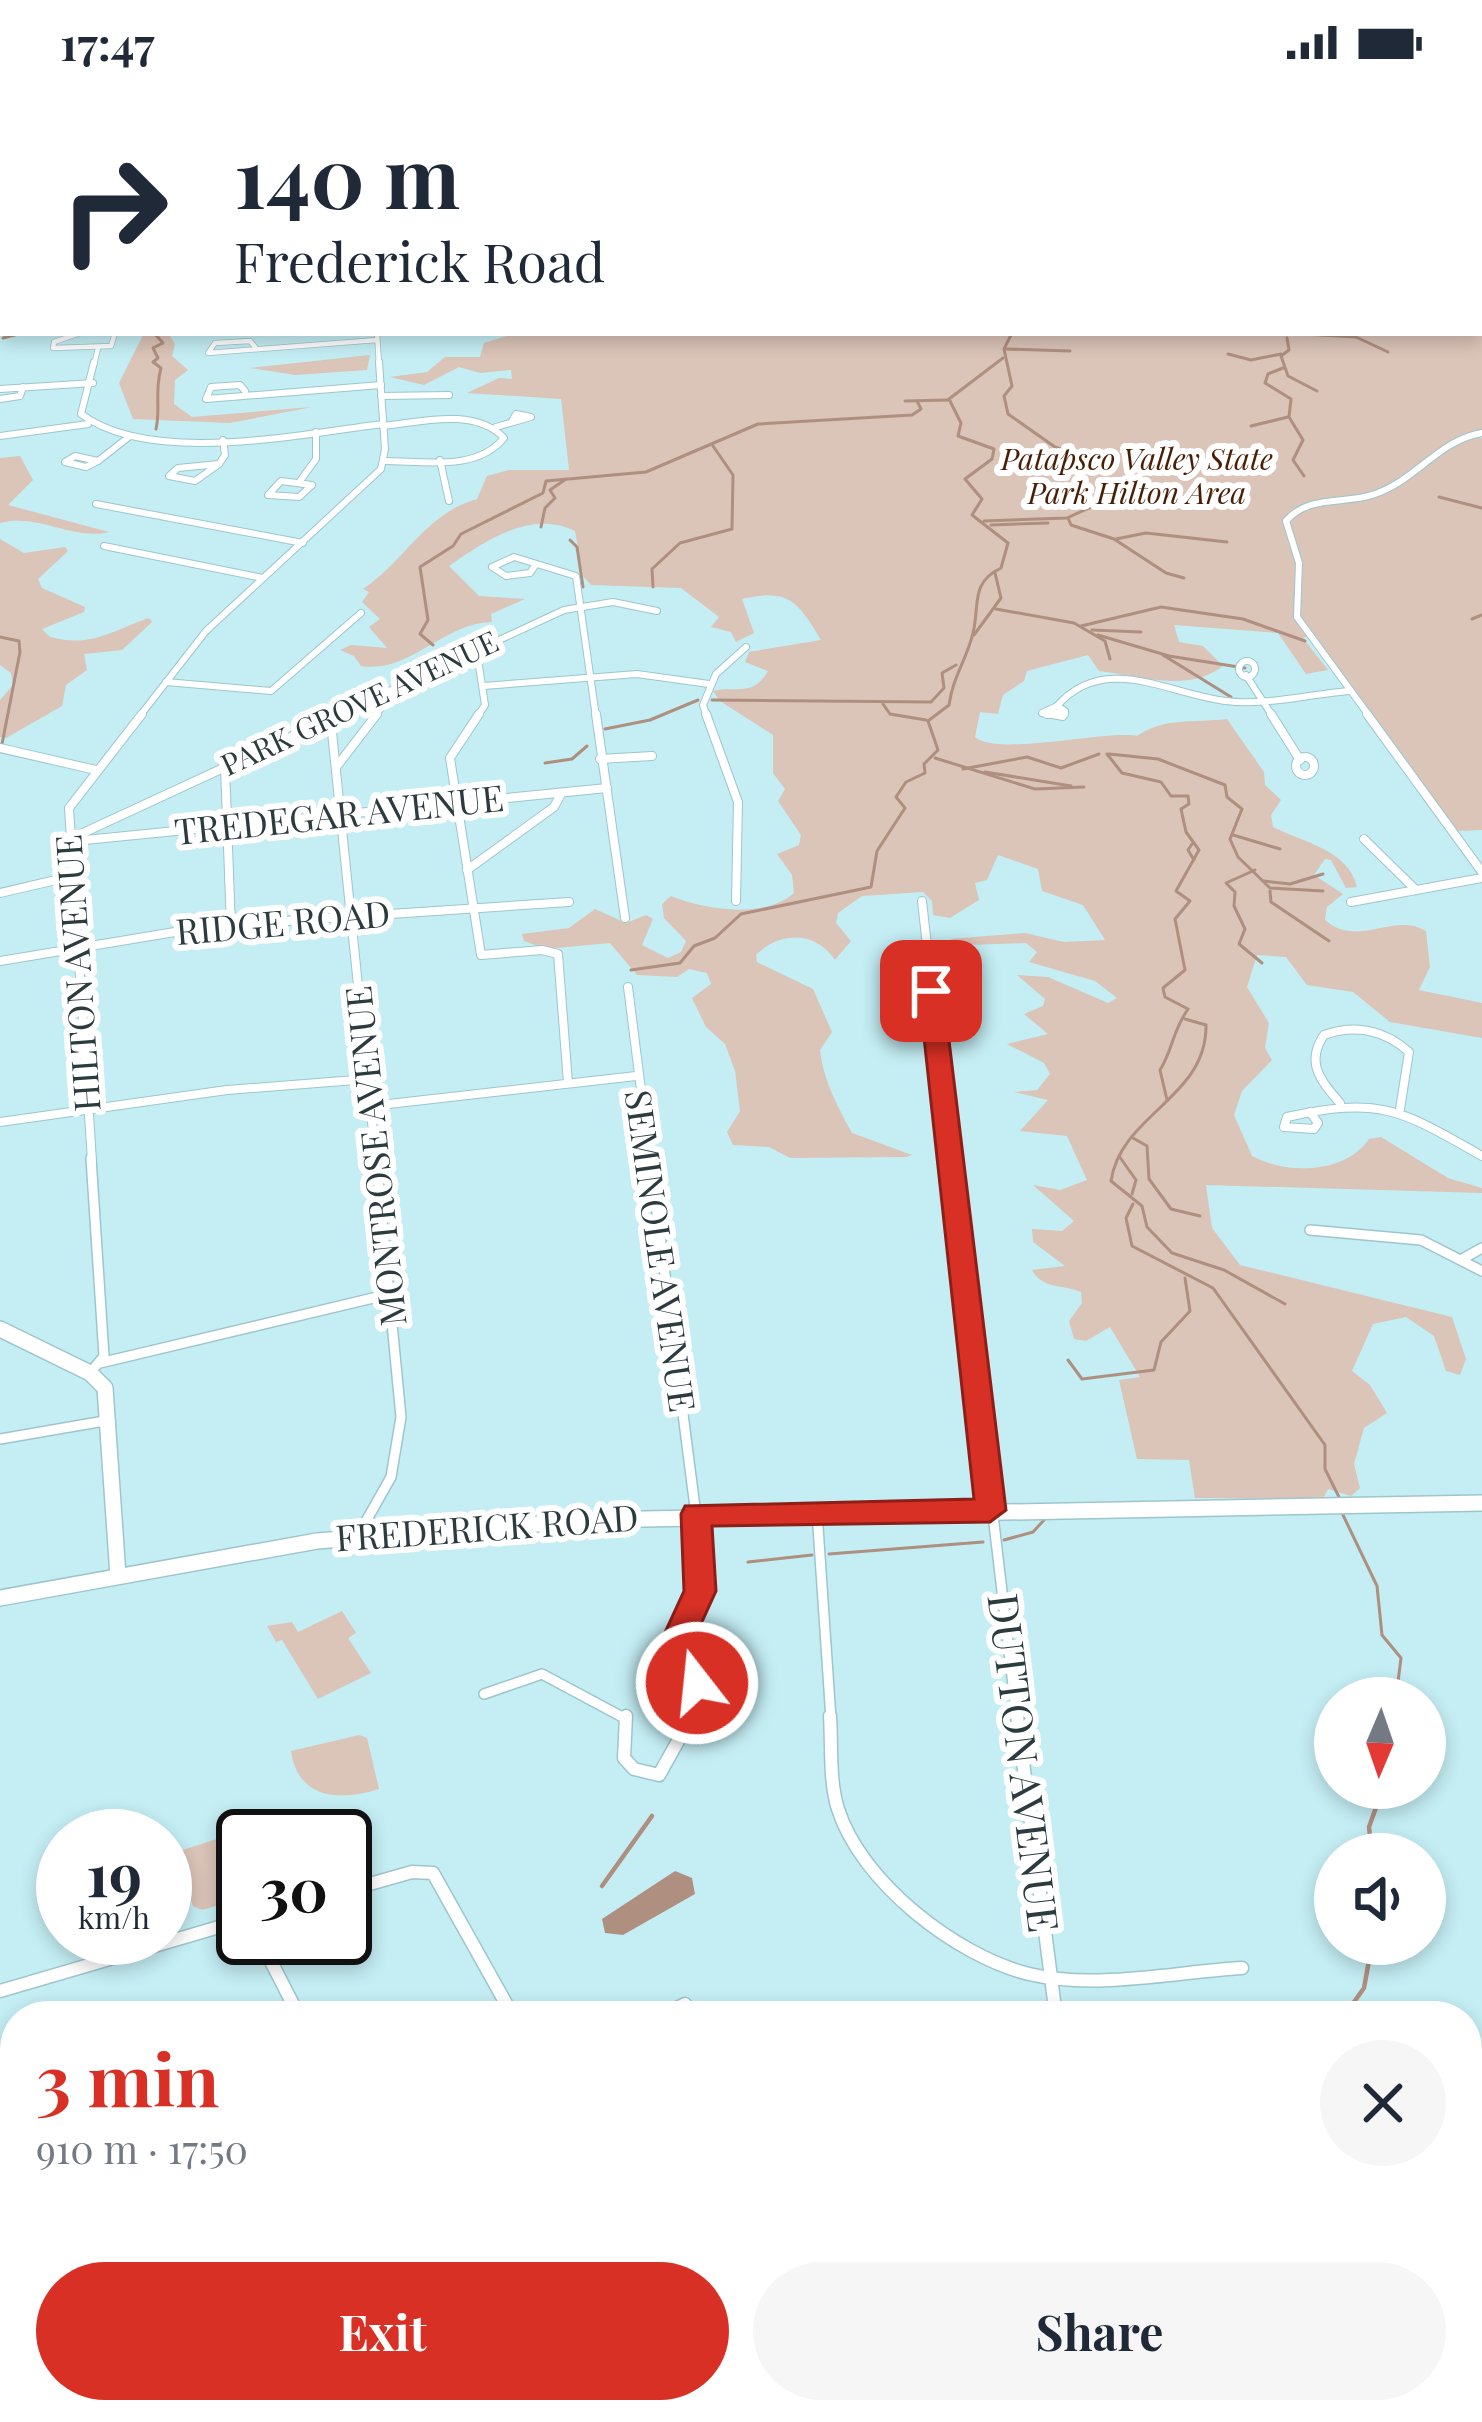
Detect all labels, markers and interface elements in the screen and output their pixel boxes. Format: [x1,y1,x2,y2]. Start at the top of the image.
text: 17:47 [60,12,154,72]
text: 140 m [234,118,460,230]
icon: right [36,132,192,288]
text: Frederick Road [234,225,605,297]
park label: Patapsco Valley State Park Hilton Area [1000,438,1273,512]
street label: PARK GROVE AVENUE [214,620,504,784]
street label: TREDEGAR AVENUE [172,772,506,854]
street label: HILTON AVENUE [42,833,110,1113]
street label: RIDGE ROAD [174,888,392,954]
pin [880,940,982,1042]
icon: arrive [898,958,964,1024]
street label: MONTROSE AVENUE [332,984,416,1329]
street label: SEMINOLE AVENUE [616,1087,708,1415]
street label: FREDERICK ROAD [334,1491,640,1561]
street label: DUTTON AVENUE [976,1590,1074,1935]
position arrow [634,1620,760,1746]
north arrow [1314,1677,1446,1809]
map controls [1314,1677,1446,1965]
speed limit sign: 30 [216,1809,372,1965]
text: 19 [86,1832,142,1912]
button: sound [1314,1833,1446,1965]
text: km/h [78,1897,150,1937]
text: 3 min [36,2029,220,2125]
button: close [1320,2040,1446,2166]
text: 910 m · 17:50 [36,2122,248,2174]
button: Exit [36,2262,729,2400]
button: Share [753,2262,1446,2400]

